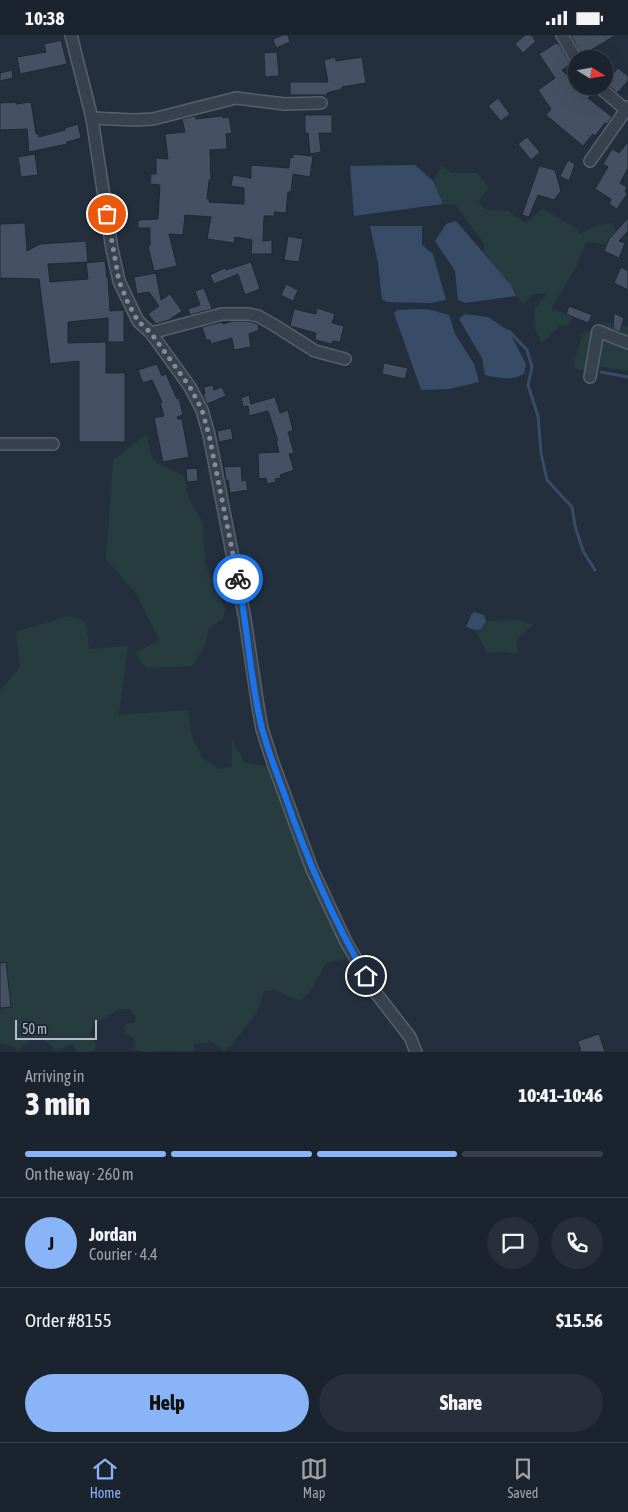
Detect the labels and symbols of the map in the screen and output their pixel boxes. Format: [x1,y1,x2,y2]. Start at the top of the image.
north arrow [568,50,612,95]
pin [86,193,128,235]
courier [213,554,263,604]
pin [345,955,387,997]
scale bar [15,1017,98,1040]

